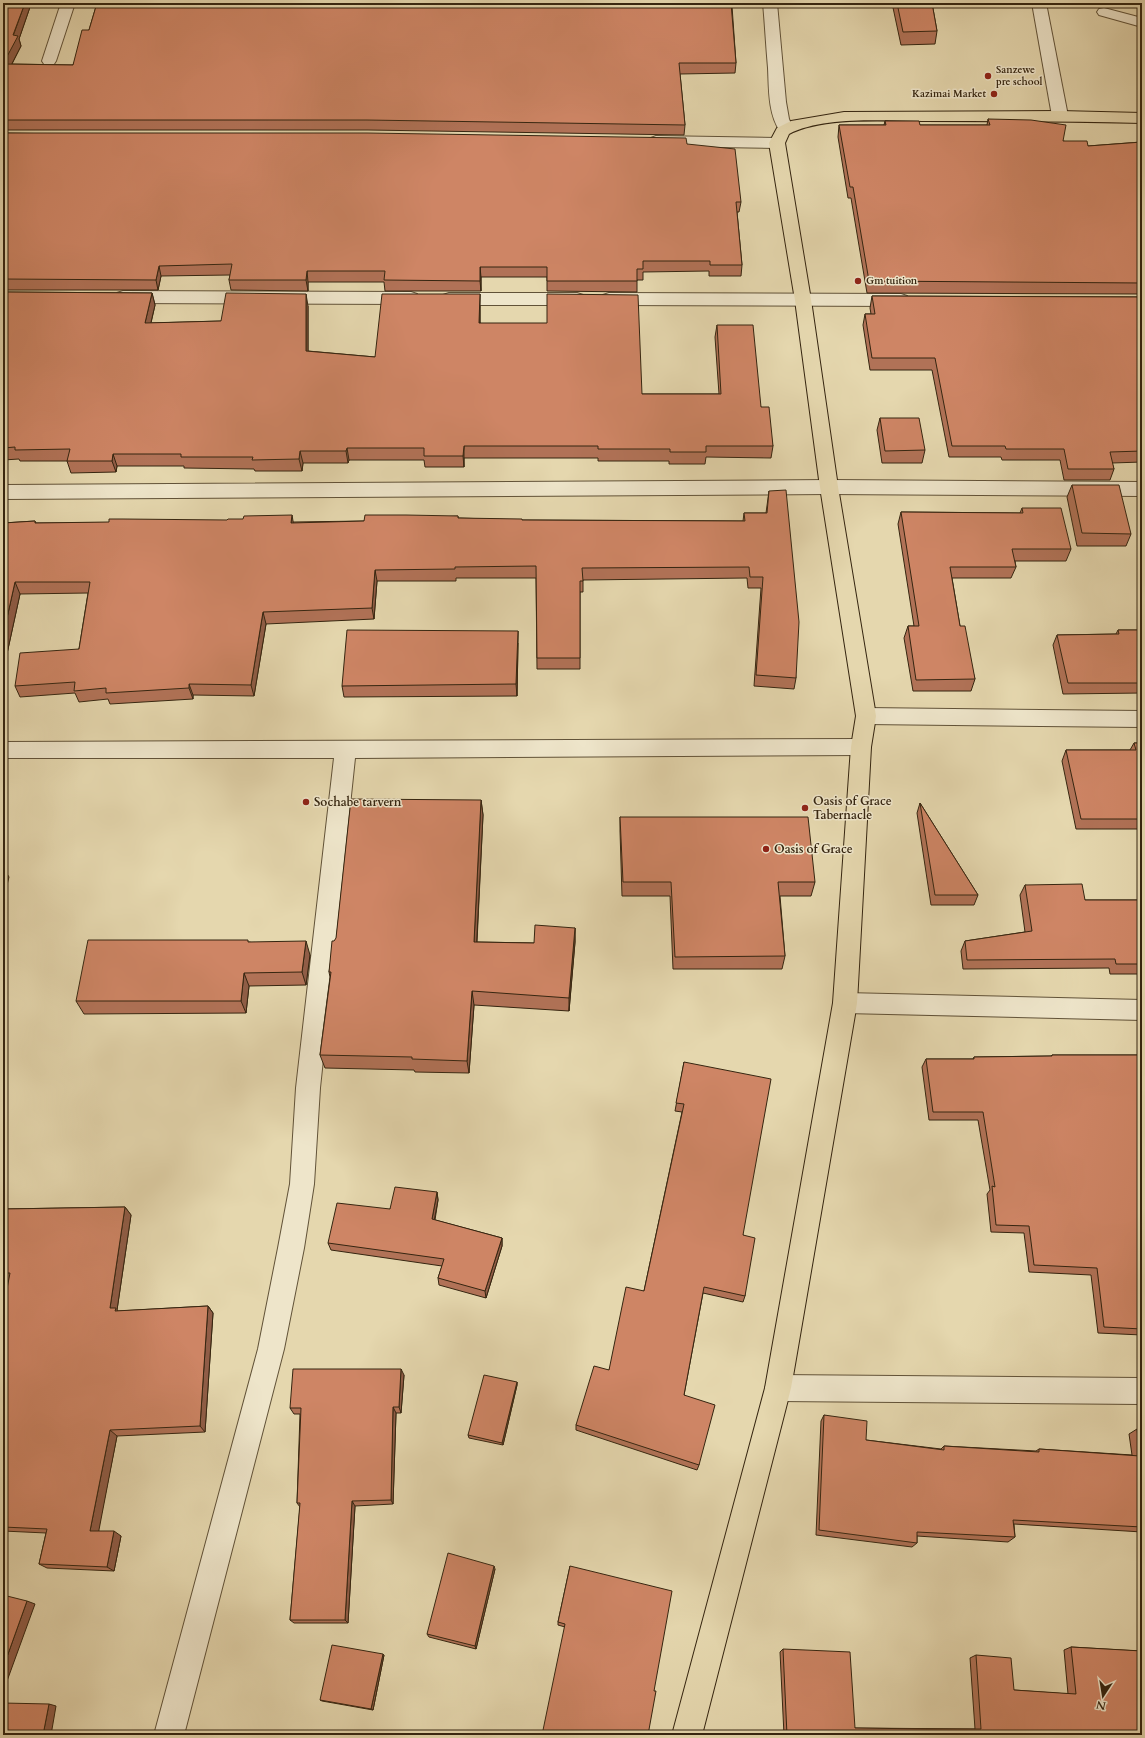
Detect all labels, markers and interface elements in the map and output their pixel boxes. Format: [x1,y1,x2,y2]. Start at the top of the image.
place label: Sanzewe pre school [996,63,1043,89]
marker: Sanzewe pre school [983,71,993,81]
place label: Kazimai Market [912,87,986,101]
marker: Kazimai Market [989,89,999,99]
place label: Gm tuition [866,274,918,288]
marker: Gm tuition [853,276,863,286]
place label: Oasis of Grace Tabernacle [813,793,892,823]
place label: Sochabe tarvern [314,794,402,810]
marker: Sochabe tarvern [301,797,311,807]
marker: Oasis of Grace Tabernacle [800,803,810,813]
place label: Oasis of Grace [774,841,853,857]
marker: Oasis of Grace [761,844,771,854]
north arrow [1083,1676,1123,1716]
text: N [1094,1697,1107,1714]

